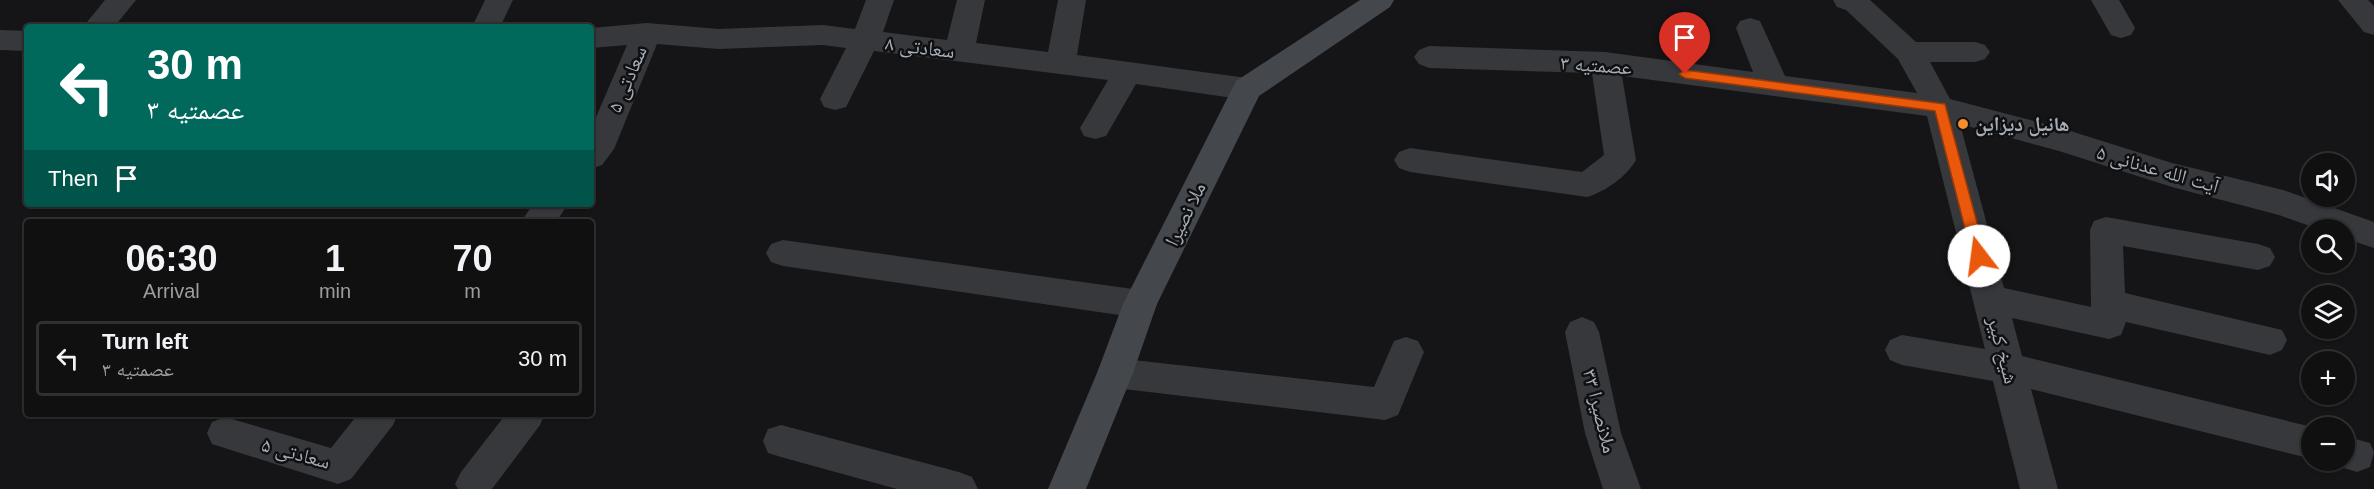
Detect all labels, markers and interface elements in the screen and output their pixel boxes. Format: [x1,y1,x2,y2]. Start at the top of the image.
pin [1659,12,1710,74]
icon: arrive [1668,21,1701,54]
street label: سعادتی ۸ [884,32,956,63]
text: 30 m [147,41,243,88]
street label: سعادتی ۵ [603,43,652,116]
icon: left [48,48,126,126]
street label: عصمتیه ۳ [1559,52,1633,79]
text: عصمتیه ۳ [147,95,244,125]
place label: هانیل دیزاین [1975,113,2070,137]
marker: هانیل دیزاین [1956,117,1970,131]
street label: آیت الله عدنانی ۵ [2094,141,2222,198]
map controls [2301,153,2355,471]
button: sound [2301,153,2355,207]
icon: arrive [110,162,143,195]
text: Then [48,166,98,191]
street label: ملا نصیرا [1160,179,1210,250]
button: search [2301,219,2355,273]
position arrow [1947,224,2011,288]
text: 06:30 [125,238,217,279]
text: 1 [325,238,345,279]
text: 70 [453,238,493,279]
text: Arrival [143,280,200,302]
text: min [319,280,351,302]
text: m [464,280,481,302]
button: layers [2301,285,2355,339]
street label: شیخ کبیر [1981,313,2023,387]
text: Turn left [102,329,188,354]
icon: left [51,342,84,375]
text: 30 m [518,346,567,371]
button: + [2301,351,2355,405]
text: عصمتیه ۳ [102,358,174,380]
street label: ملانصیرا ۳۳ [1579,367,1621,455]
button: − [2301,417,2355,471]
street label: سعادتی ۵ [259,433,333,474]

